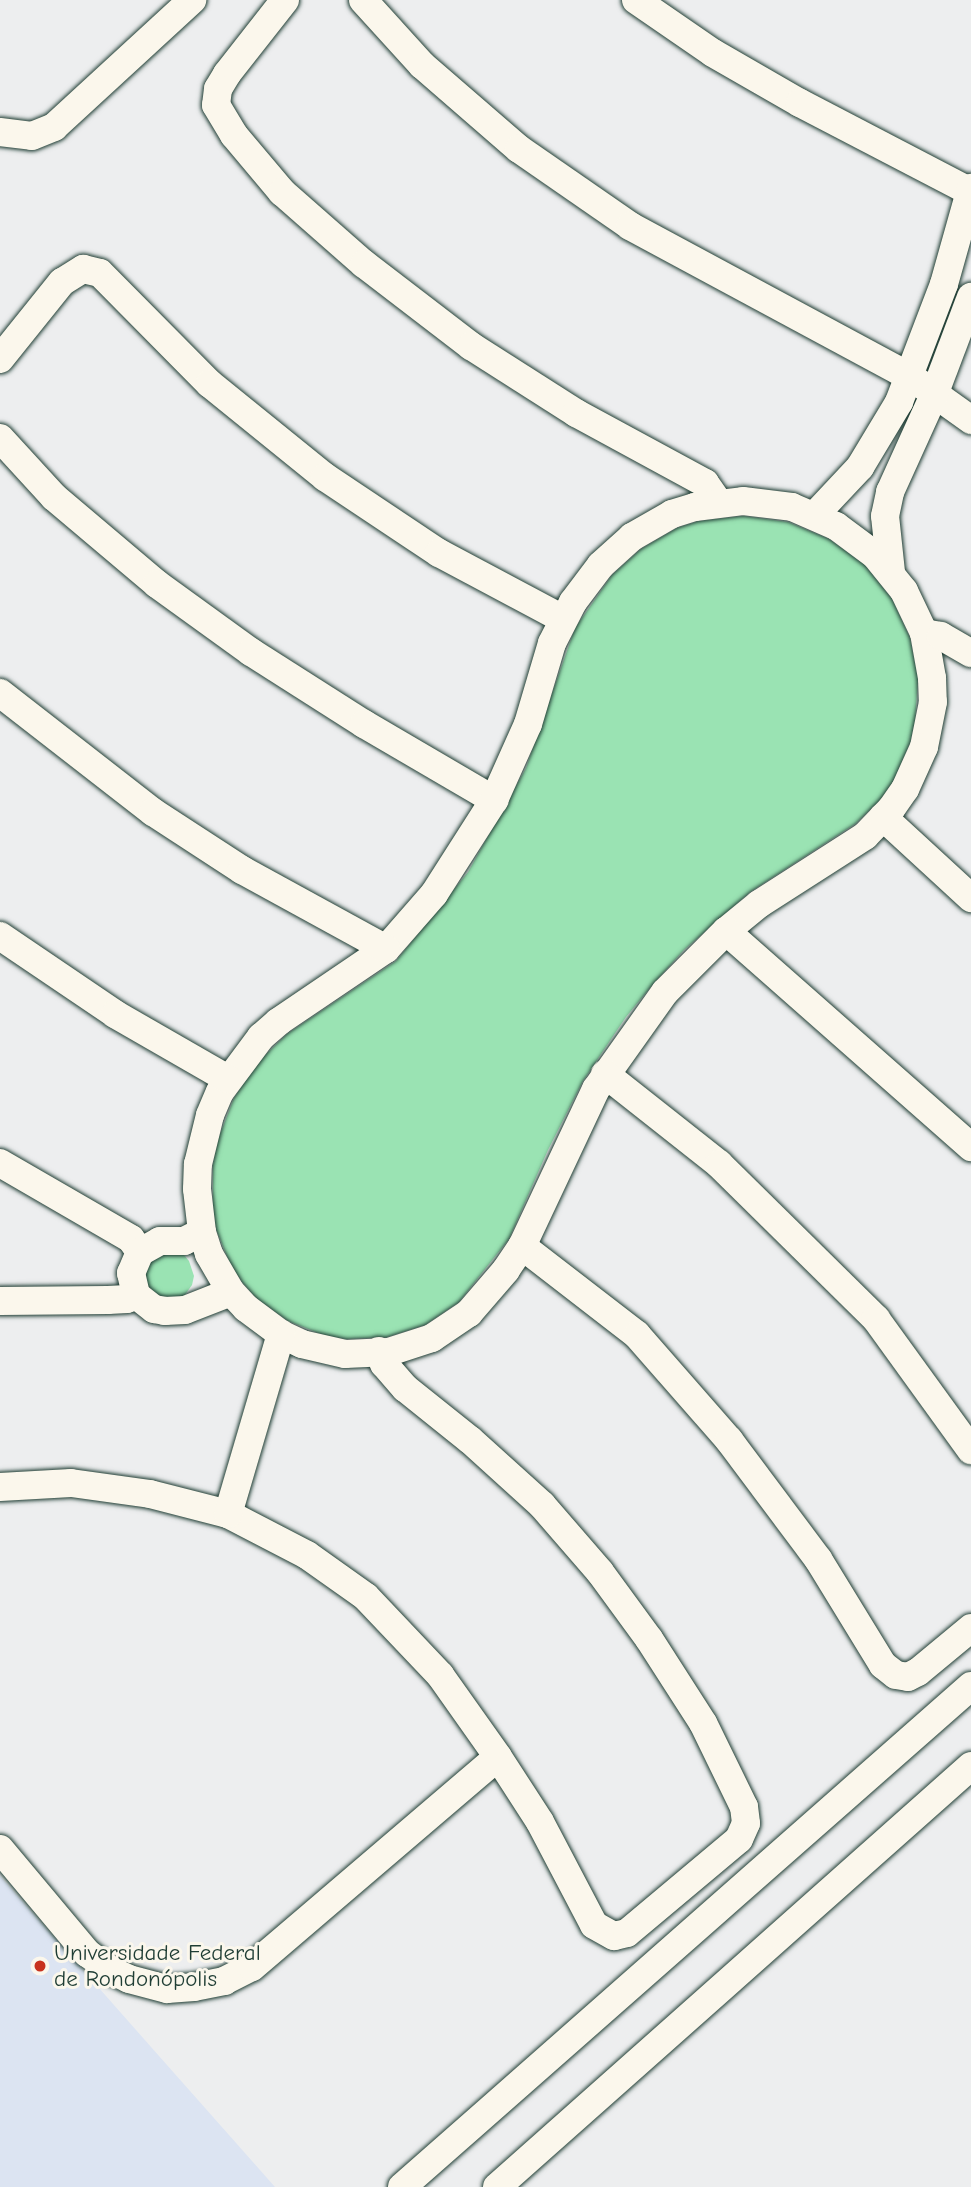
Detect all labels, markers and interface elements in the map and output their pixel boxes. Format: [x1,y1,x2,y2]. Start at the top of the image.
place label: Universidade Federal de Rondonópolis [54,1939,261,1993]
marker: Universidade Federal de Rondonópolis [32,1958,48,1974]

